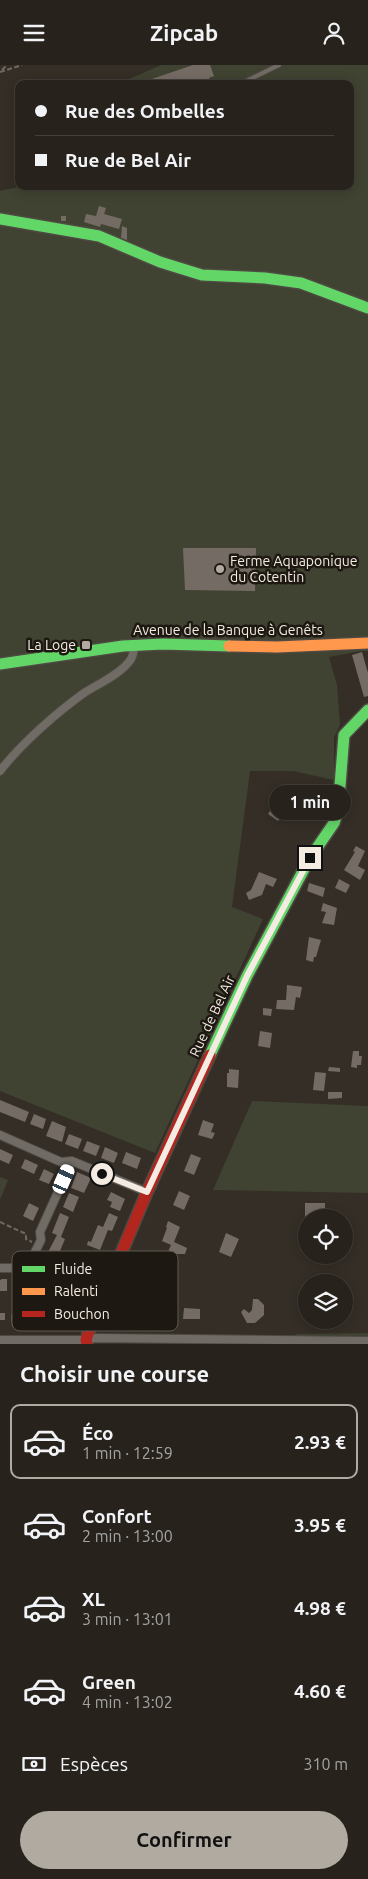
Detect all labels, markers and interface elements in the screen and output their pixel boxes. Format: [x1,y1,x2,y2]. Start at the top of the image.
icon: menu [20,19,48,47]
icon: person [320,19,348,47]
text: Zipcab [150,20,218,45]
text: Rue des Ombelles [65,100,225,122]
text: Rue de Bel Air [65,149,191,171]
place label: Ferme Aquaponique du Cotentin [230,553,358,585]
marker: Ferme Aquaponique du Cotentin [214,563,226,575]
street label: Avenue de la Banque à Genêts [133,622,323,638]
place label: La Loge [27,637,76,653]
marker: La Loge [80,639,92,651]
callout: 1 min [269,785,351,821]
text: 1 min [290,793,330,811]
route end [299,847,321,869]
street label: Rue de Bel Air [186,972,238,1059]
car [51,1162,76,1196]
route start [91,1163,113,1185]
map controls [298,1209,353,1329]
button: locate [298,1209,353,1264]
legend [12,1251,178,1331]
text: Fluide [54,1261,92,1277]
button: layers [298,1274,353,1329]
text: Ralenti [54,1283,98,1299]
text: Bouchon [54,1306,110,1322]
text: Choisir une course [20,1361,209,1386]
icon: car [22,1419,67,1464]
text: Éco [82,1422,114,1444]
text: 2.93 € [294,1431,346,1453]
text: 1 min · 12:59 [82,1444,173,1462]
icon: car [22,1502,67,1547]
text: Confort [82,1505,152,1527]
text: 3.95 € [294,1514,346,1536]
text: 2 min · 13:00 [82,1527,173,1545]
icon: car [22,1585,67,1630]
text: XL [82,1588,105,1610]
text: 4.98 € [294,1597,346,1619]
text: 3 min · 13:01 [82,1610,173,1628]
icon: car [22,1668,67,1713]
text: Green [82,1671,136,1693]
text: 4.60 € [294,1680,346,1702]
text: 4 min · 13:02 [82,1693,173,1711]
icon: cash [20,1750,48,1778]
text: Espèces [60,1753,128,1775]
text: 310 m [303,1755,348,1773]
button: Confirmer [20,1811,348,1869]

